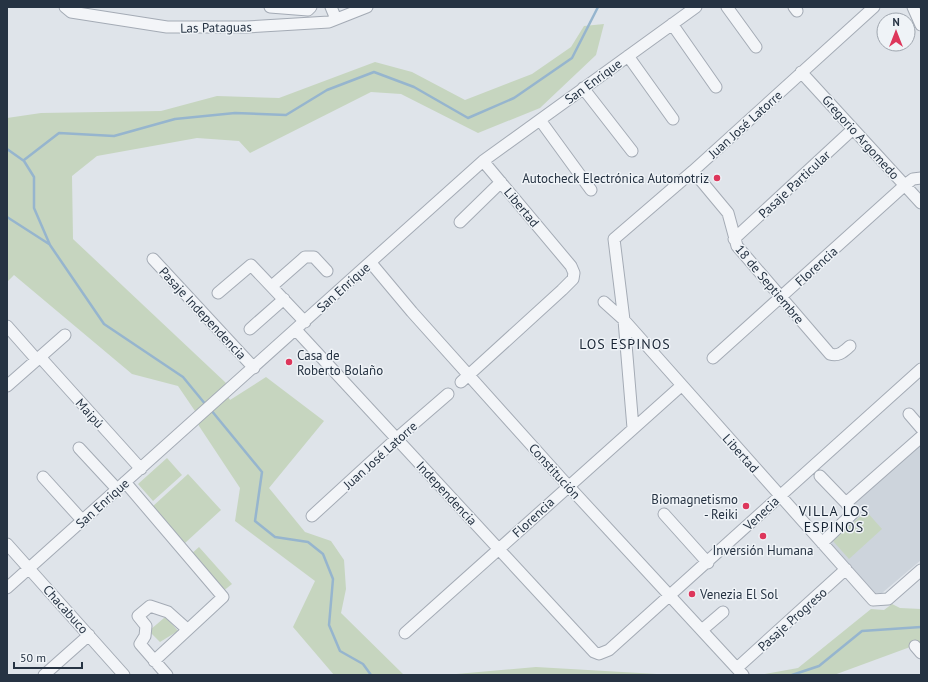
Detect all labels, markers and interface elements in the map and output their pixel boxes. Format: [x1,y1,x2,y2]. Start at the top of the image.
north arrow [876,12,916,52]
text: N [892,15,900,29]
street label: Las Pataguas [180,18,252,37]
street label: San Enrique [561,55,625,108]
street label: Juan José Latorre [704,87,786,163]
street label: Gregorio Argomedo [818,92,903,183]
street label: Pasaje Particular [755,146,834,222]
place label: Autocheck Electrónica Automotriz [522,170,709,187]
marker: Autocheck Electrónica Automotriz [712,173,722,183]
street label: Libertad [500,184,543,231]
street label: 18 de Septiembre [731,241,808,327]
street label: Florencia [792,243,841,290]
street label: San Enrique [313,259,374,316]
street label: Pasaje Independencia [155,263,250,363]
district label: LOS ESPINOS [579,335,671,353]
place label: Casa de Roberto Bolaño [297,347,383,379]
marker: Casa de Roberto Bolaño [284,357,294,367]
street label: Maipú [72,395,107,432]
street label: Juan José Latorre [339,418,421,494]
street label: Libertad [719,430,763,476]
street label: Constitución [525,440,584,503]
street label: Independencia [413,458,481,529]
street label: San Enrique [72,475,133,532]
place label: Biomagnetismo - Reiki [651,491,738,523]
street label: Venecia [739,493,783,535]
street label: Florencia [509,494,558,541]
marker: Biomagnetismo - Reiki [741,501,751,511]
district label: VILLA LOS ESPINOS [798,502,869,536]
marker: Inversión Humana [758,531,768,541]
place label: Inversión Humana [713,542,813,559]
street label: Chacabuco [39,581,92,637]
street label: Pasaje Progreso [754,584,831,655]
place label: Venezia El Sol [699,586,778,603]
marker: Venezia El Sol [687,589,697,599]
scale bar [14,644,82,670]
text: 50 m [20,650,46,665]

